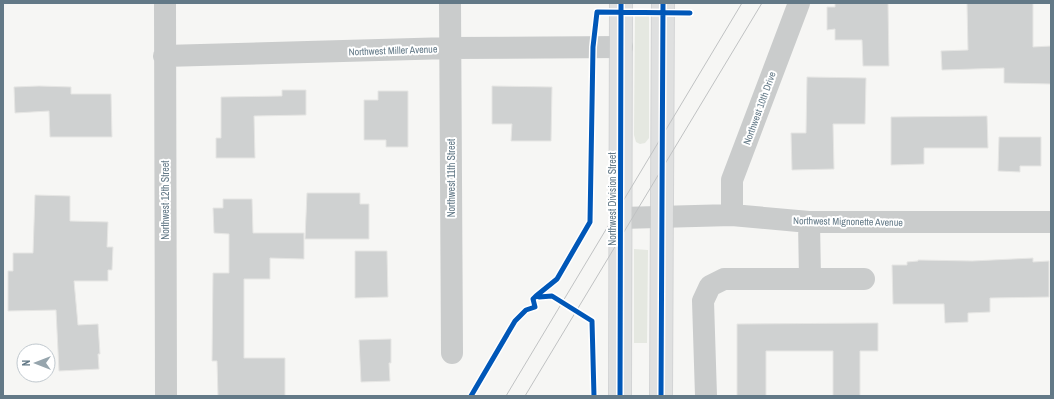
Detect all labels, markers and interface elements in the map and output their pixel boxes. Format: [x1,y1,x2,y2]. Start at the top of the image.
street label: Northwest Miller Avenue [348,42,438,59]
street label: Northwest 10th Drive [740,69,779,147]
street label: Northwest 11th Street [445,138,458,217]
street label: Northwest Division Street [606,152,619,246]
street label: Northwest 12th Street [159,160,172,240]
street label: Northwest Mignonette Avenue [793,214,903,229]
north arrow [16,343,56,383]
text: N [19,360,33,366]

